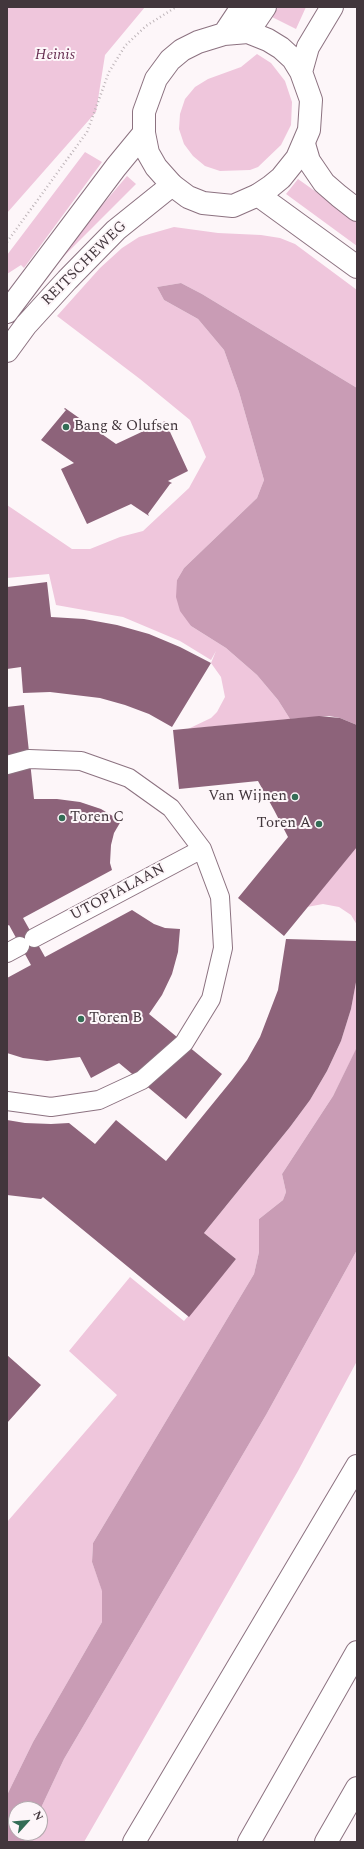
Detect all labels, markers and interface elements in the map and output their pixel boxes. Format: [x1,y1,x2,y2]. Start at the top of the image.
park label: Heinis [35,47,75,65]
street label: REITSCHEWEG [39,218,131,310]
place label: Bang & Olufsen [74,418,179,436]
marker: Bang & Olufsen [61,422,71,432]
place label: Van Wijnen [208,788,287,806]
marker: Van Wijnen [290,792,300,802]
place label: Toren C [70,809,124,827]
marker: Toren C [57,813,67,823]
place label: Toren A [257,815,311,833]
marker: Toren A [314,819,324,829]
street label: UTOPIALAAN [68,861,168,925]
place label: Toren B [89,1010,142,1028]
marker: Toren B [76,1014,86,1024]
north arrow [8,1801,48,1841]
text: N [29,1808,48,1824]

